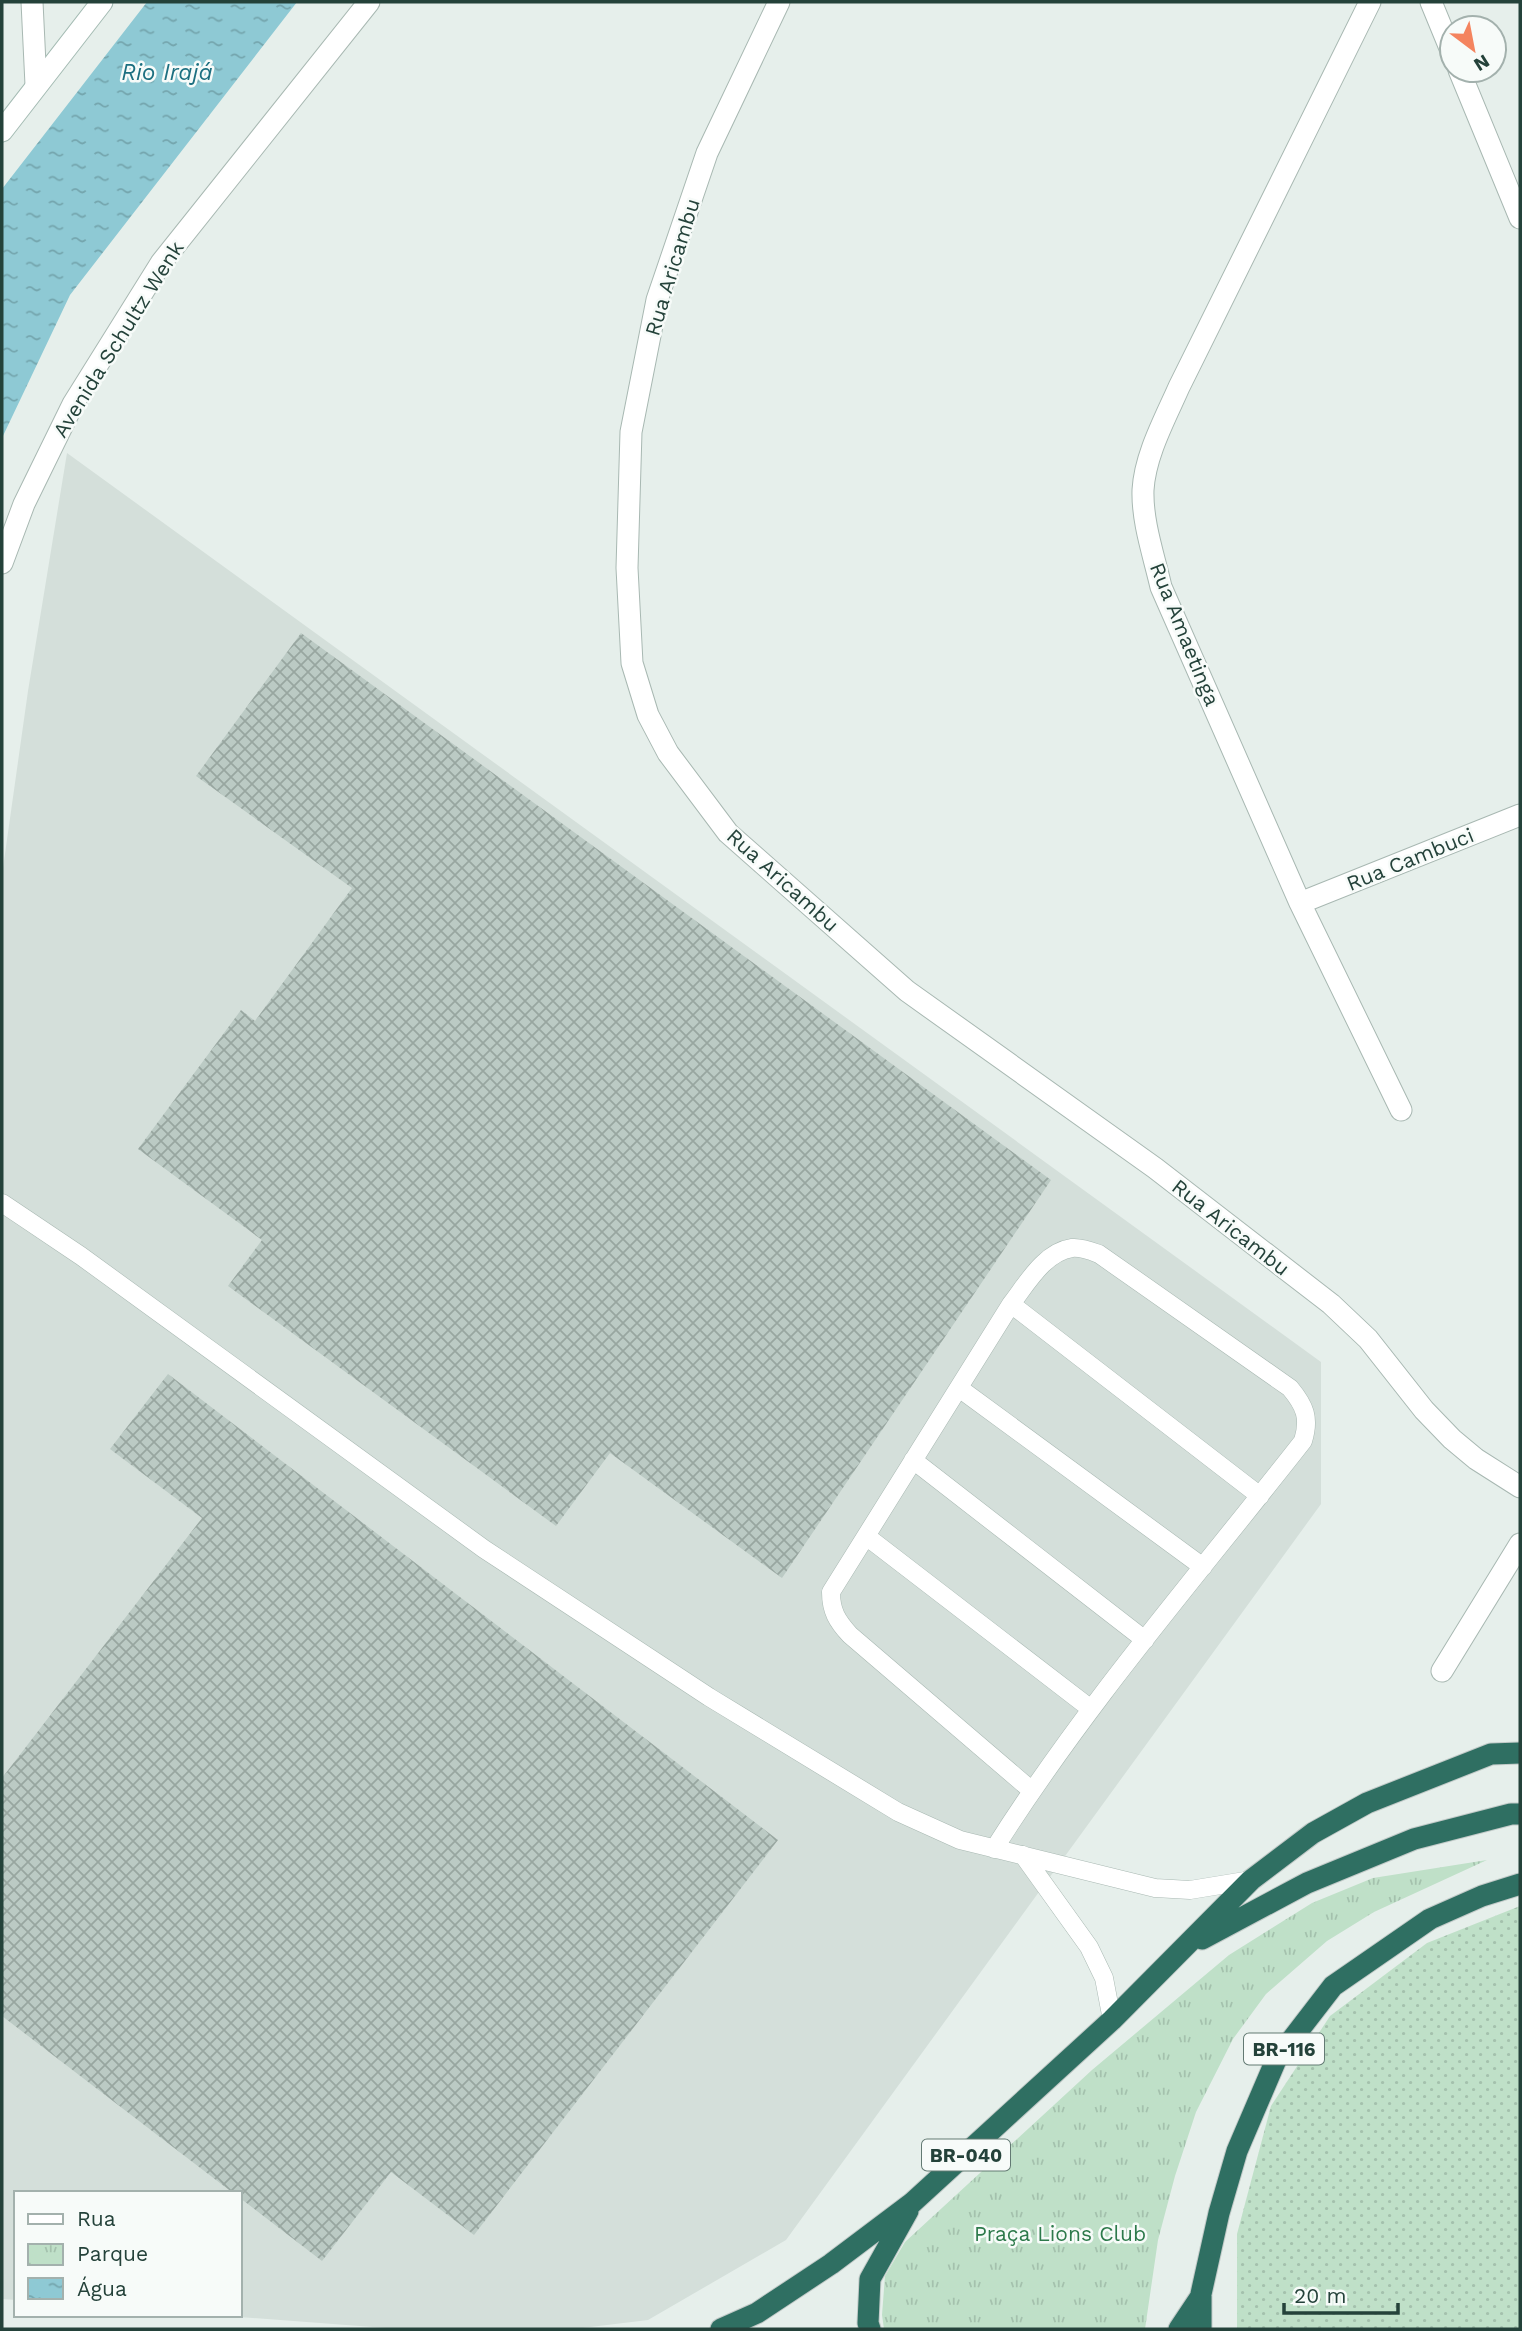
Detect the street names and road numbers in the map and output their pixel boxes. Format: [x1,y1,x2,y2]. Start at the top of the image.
street label: Rua Aricambu [639,195,705,339]
street label: Avenida Schultz Wenk [47,236,189,442]
street label: Rua Amaetinga [1145,559,1225,709]
street label: Rua Cambuci [1343,822,1477,896]
street label: Rua Aricambu [722,823,844,937]
street label: Rua Aricambu [1167,1173,1295,1281]
road number: BR-116 [1244,2034,1324,2064]
road number: BR-040 [922,2140,1010,2170]

